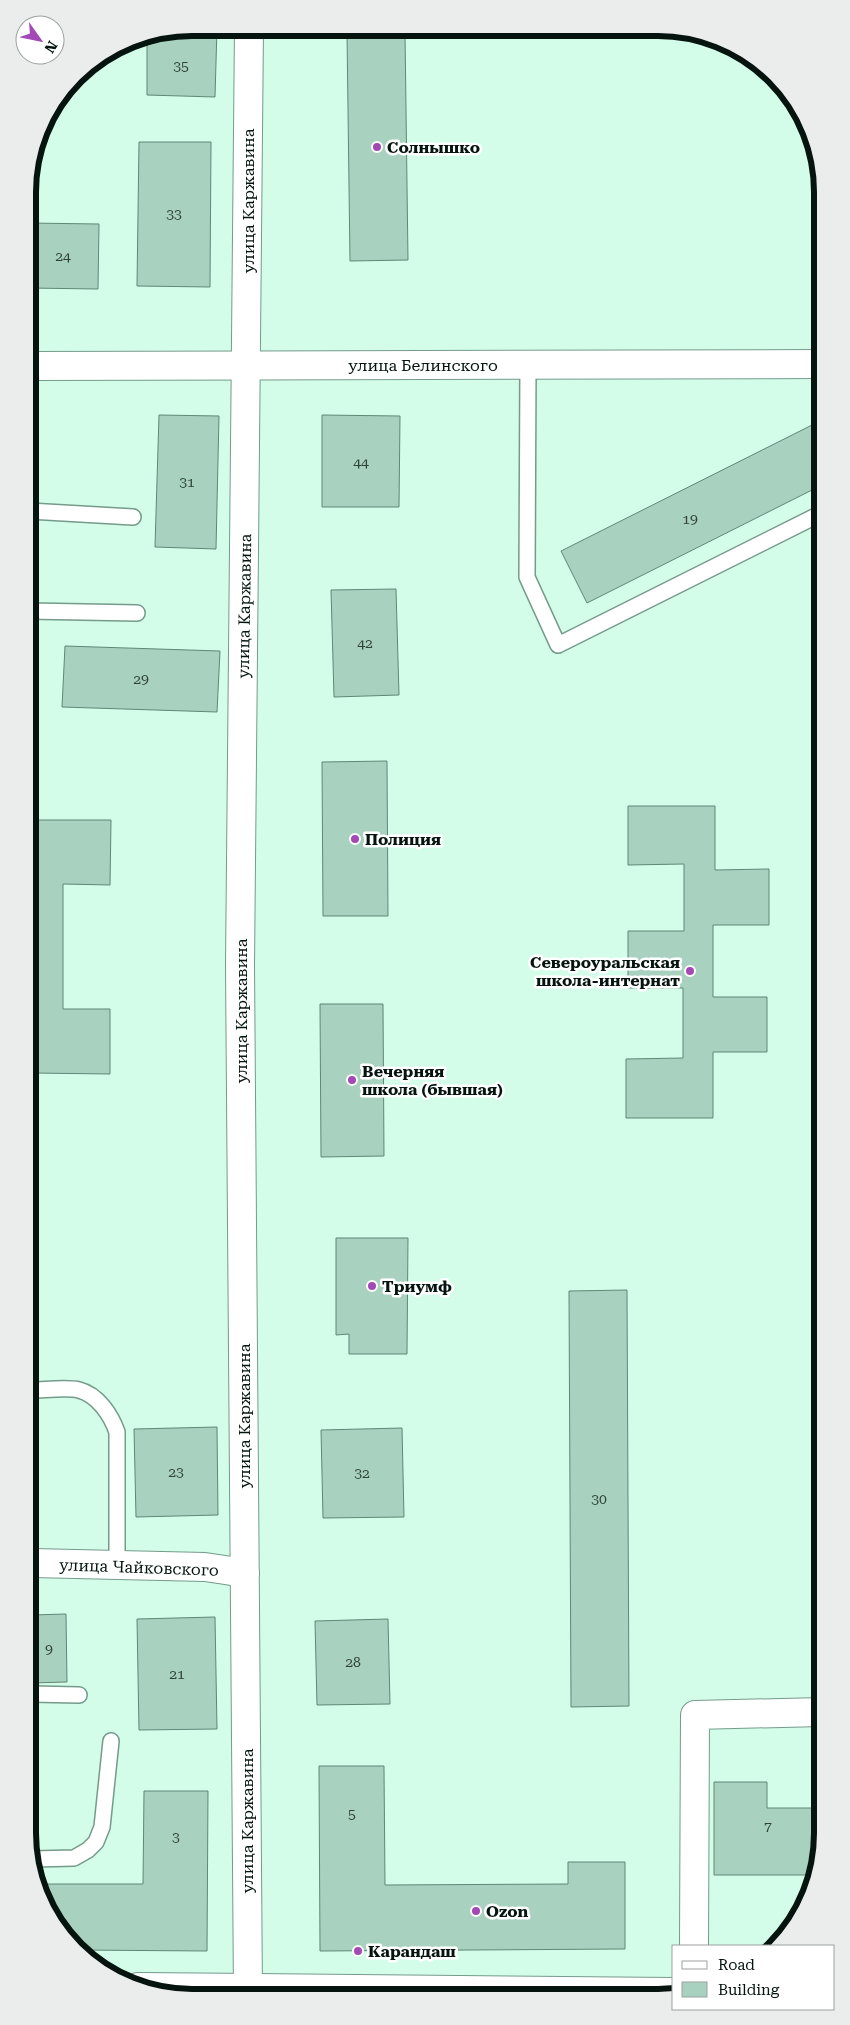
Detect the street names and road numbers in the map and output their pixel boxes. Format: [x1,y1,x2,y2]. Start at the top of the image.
street label: улица Каржавина [239,128,258,273]
street label: улица Белинского [348,356,498,375]
street label: улица Каржавина [234,533,255,679]
street label: улица Каржавина [232,938,251,1083]
street label: улица Каржавина [235,1343,254,1488]
street label: улица Чайковского [59,1555,219,1580]
street label: улица Каржавина [238,1748,257,1893]

